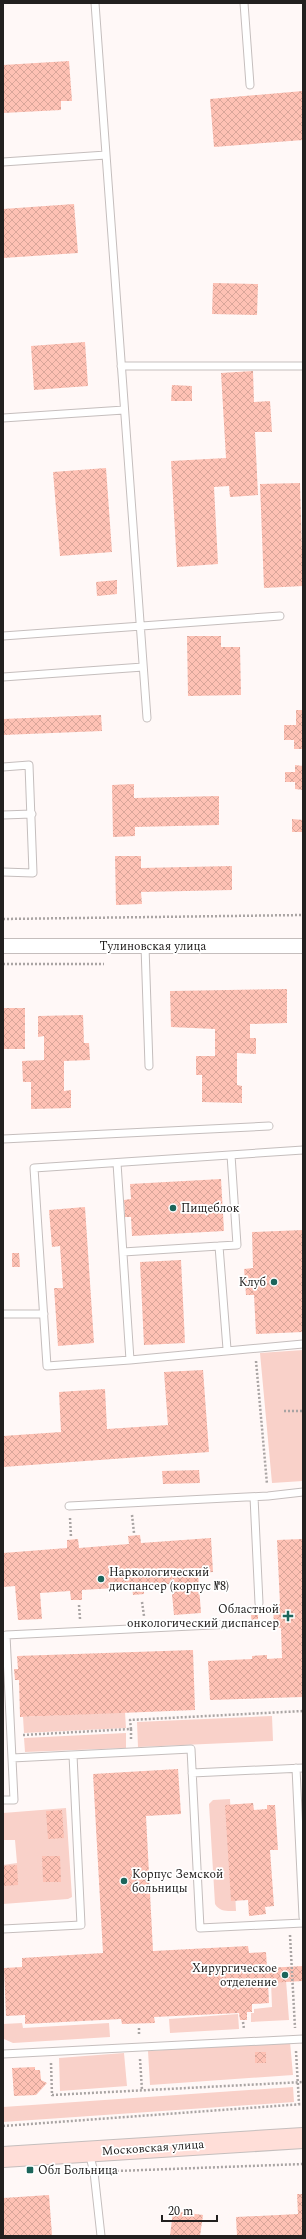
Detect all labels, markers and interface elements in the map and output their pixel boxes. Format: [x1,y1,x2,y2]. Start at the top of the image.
street label: Тулиновская улица [100,937,207,956]
place label: Пищеблок [181,1199,240,1218]
marker: Пищеблок [168,1203,178,1213]
place label: Клуб [239,1273,266,1292]
marker: Клуб [269,1277,279,1287]
place label: Наркологический диспансер (корпус №8) [109,1563,229,1596]
marker: Наркологический диспансер (корпус №8) [96,1574,106,1584]
place label: Областной онкологический диспансер [127,1600,279,1633]
marker: Областной онкологический диспансер [282,1610,294,1622]
place label: Корпус Земской больницы [132,1865,223,1898]
marker: Корпус Земской больницы [119,1876,129,1886]
place label: Хирургическое отделение [192,1959,277,1992]
marker: Хирургическое отделение [280,1970,290,1980]
street label: Московская улица [101,2135,205,2161]
place label: Обл Больница [38,2161,118,2180]
marker: Обл Больница [25,2165,35,2175]
scale bar [162,2197,217,2223]
text: 20 m [168,2202,193,2221]

